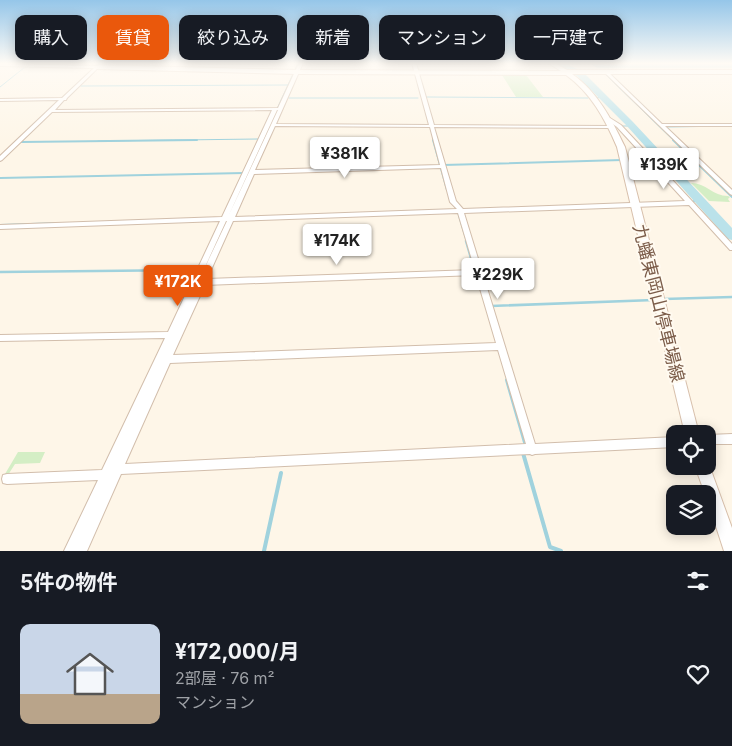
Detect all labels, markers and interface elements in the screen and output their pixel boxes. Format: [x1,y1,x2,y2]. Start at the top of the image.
chip: 購入 [15,15,87,60]
chip: 賃貸 [97,15,169,60]
chip: 絞り込み [179,15,287,60]
chip: 新着 [297,15,369,60]
chip: マンション [379,15,505,60]
chip: 一戸建て [515,15,623,60]
pin: ¥381K [310,136,380,179]
text: ¥381K [321,143,369,163]
pin: ¥139K [629,148,699,190]
text: ¥139K [640,154,688,174]
street label: 九蟠東岡山停車場線 [629,222,689,384]
pin: ¥174K [302,224,372,266]
text: ¥174K [314,230,360,250]
pin: ¥229K [463,258,533,300]
pin: ¥172K [143,264,213,307]
text: ¥229K [472,264,524,284]
text: ¥172K [155,271,201,291]
map controls [666,425,716,535]
button: locate [666,425,716,475]
button: layers [666,485,716,535]
icon: filters [684,567,712,595]
text: 5件の物件 [20,570,117,595]
text: ¥172,000/月 [175,639,300,664]
icon: home [60,644,120,704]
icon: heart [684,660,712,688]
text: 2部屋 · 76 m² [175,668,275,688]
text: マンション [175,692,255,712]

